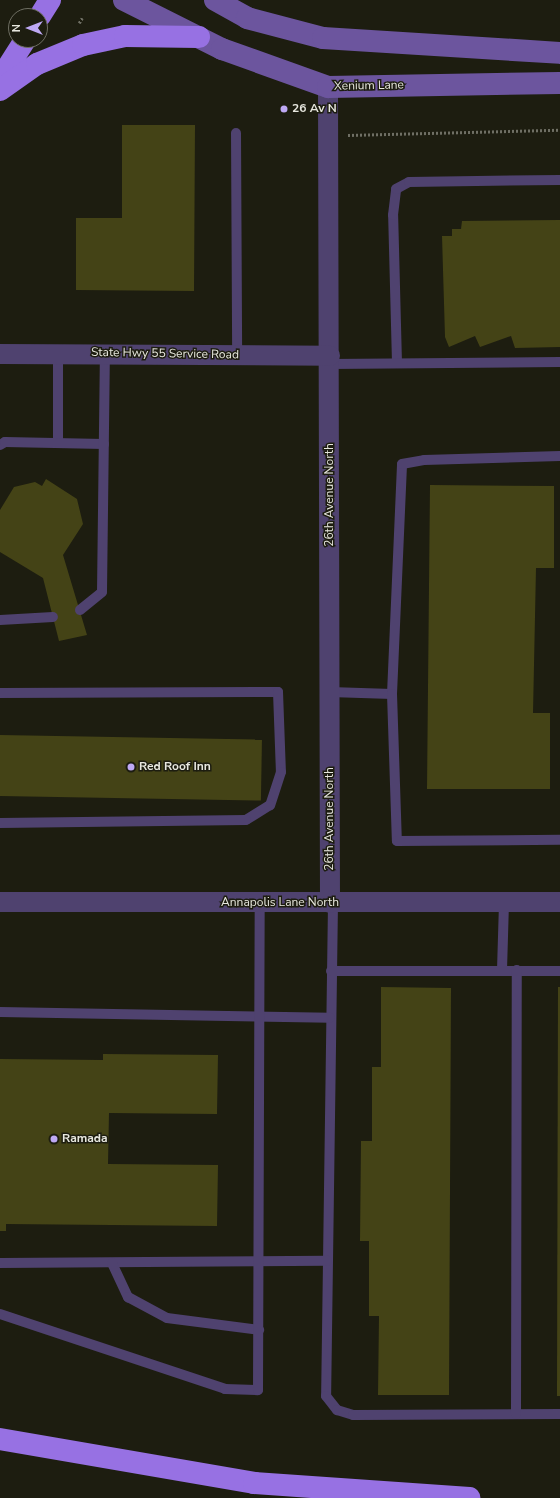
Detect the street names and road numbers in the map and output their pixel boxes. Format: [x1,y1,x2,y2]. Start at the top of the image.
street label: Xenium Lane [334,78,404,94]
street label: State Hwy 55 Service Road [91,346,239,362]
street label: 26th Avenue North [323,443,337,547]
street label: 26th Avenue North [323,767,337,871]
street label: Annapolis Lane North [221,896,339,910]

